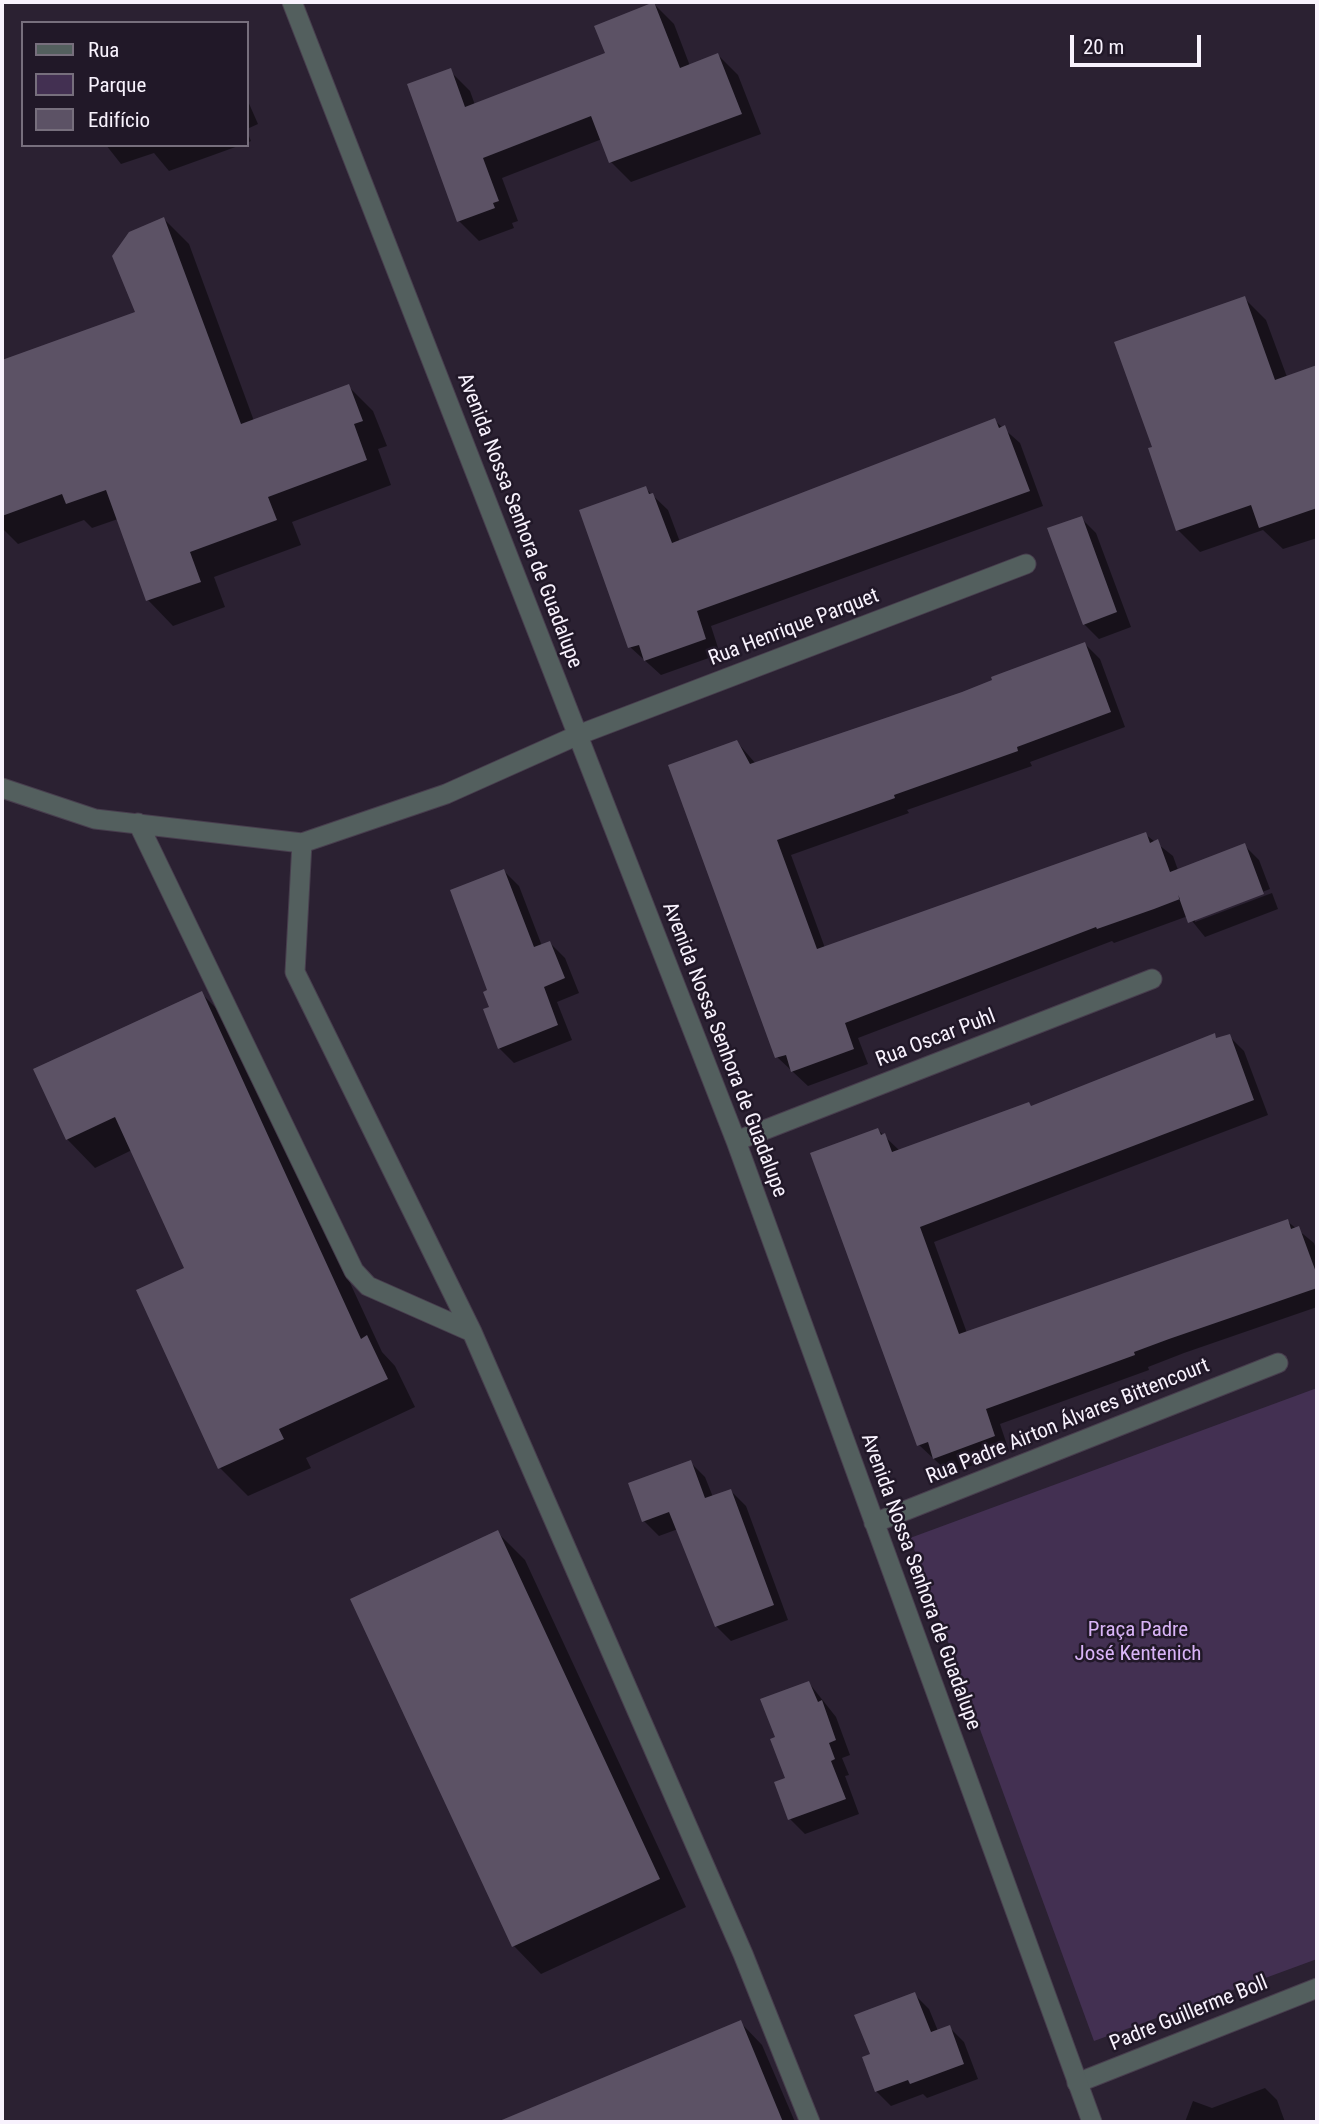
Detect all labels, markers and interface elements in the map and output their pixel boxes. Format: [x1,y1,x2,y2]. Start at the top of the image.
legend [21,21,248,147]
scale bar [1074,21,1205,65]
text: 20 m [1083,35,1124,59]
text: Rua [88,38,119,62]
text: Parque [88,73,146,97]
text: Edifício [88,108,150,132]
street label: Avenida Nossa Senhora de Guadalupe [451,370,587,672]
street label: Rua Henrique Parquet [705,584,883,672]
street label: Avenida Nossa Senhora de Guadalupe [656,899,792,1201]
street label: Rua Oscar Puhl [873,1005,999,1073]
street label: Rua Padre Airton Álvares Bittencourt [923,1354,1213,1490]
street label: Avenida Nossa Senhora de Guadalupe [854,1430,986,1734]
park label: Praça Padre José Kentenich [1074,1618,1202,1668]
street label: Padre Guillerme Boll [1106,1971,1272,2057]

